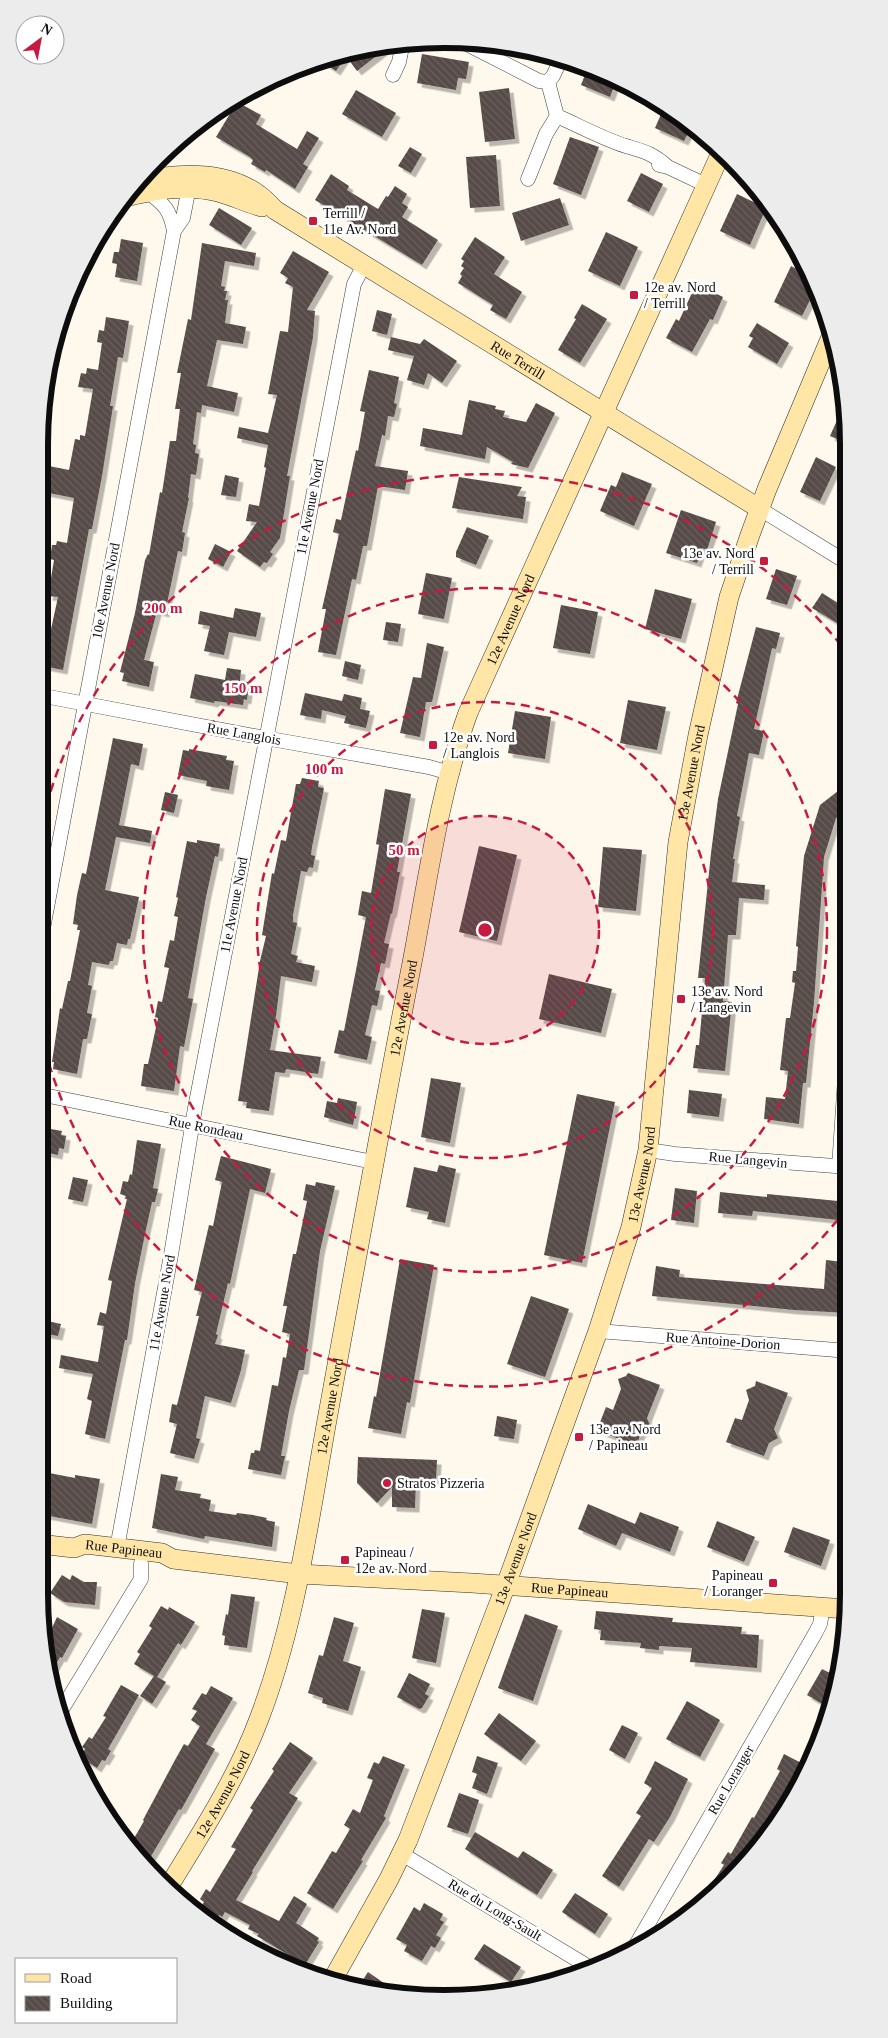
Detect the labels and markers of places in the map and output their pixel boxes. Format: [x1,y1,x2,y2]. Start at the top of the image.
place label: Terrill / 11e Av. Nord [323,206,396,237]
marker: Terrill / 11e Av. Nord [307,215,319,227]
place label: 12e av. Nord / Terrill [644,280,716,311]
marker: 12e av. Nord / Terrill [628,289,640,301]
place label: 13e av. Nord / Terrill [682,546,754,577]
marker: 13e av. Nord / Terrill [758,555,770,567]
place label: 12e av. Nord / Langlois [443,730,515,761]
marker: 12e av. Nord / Langlois [427,739,439,751]
centre of rings [476,921,494,939]
place label: 13e av. Nord / Langevin [691,984,763,1015]
marker: 13e av. Nord / Langevin [675,993,687,1005]
place label: 13e av. Nord / Papineau [589,1422,661,1453]
marker: 13e av. Nord / Papineau [573,1431,585,1443]
place label: Stratos Pizzeria [397,1476,485,1491]
marker: Stratos Pizzeria [381,1477,393,1489]
place label: Papineau / 12e av. Nord [355,1545,427,1576]
marker: Papineau / 12e av. Nord [339,1554,351,1566]
place label: Papineau / Loranger [704,1568,763,1599]
marker: Papineau / Loranger [767,1577,779,1589]

